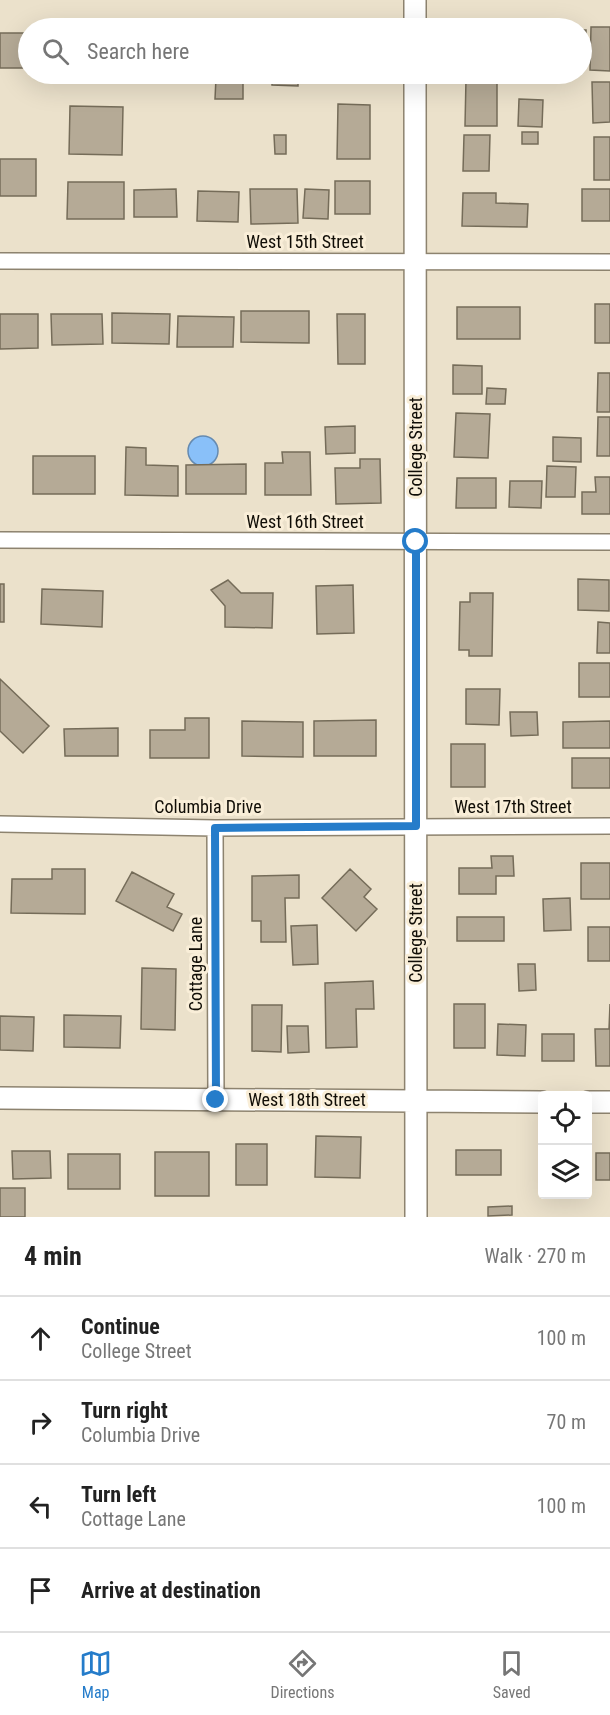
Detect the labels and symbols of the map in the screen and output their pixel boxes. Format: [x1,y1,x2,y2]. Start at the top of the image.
street label: West 15th Street [246,231,364,252]
street label: College Street [405,397,426,497]
street label: West 16th Street [246,511,364,532]
route start [402,528,428,554]
street label: Columbia Drive [154,796,262,817]
street label: West 17th Street [454,796,572,817]
street label: College Street [405,883,426,983]
street label: Cottage Lane [185,917,206,1011]
route end [202,1086,228,1112]
street label: West 18th Street [248,1089,366,1110]

